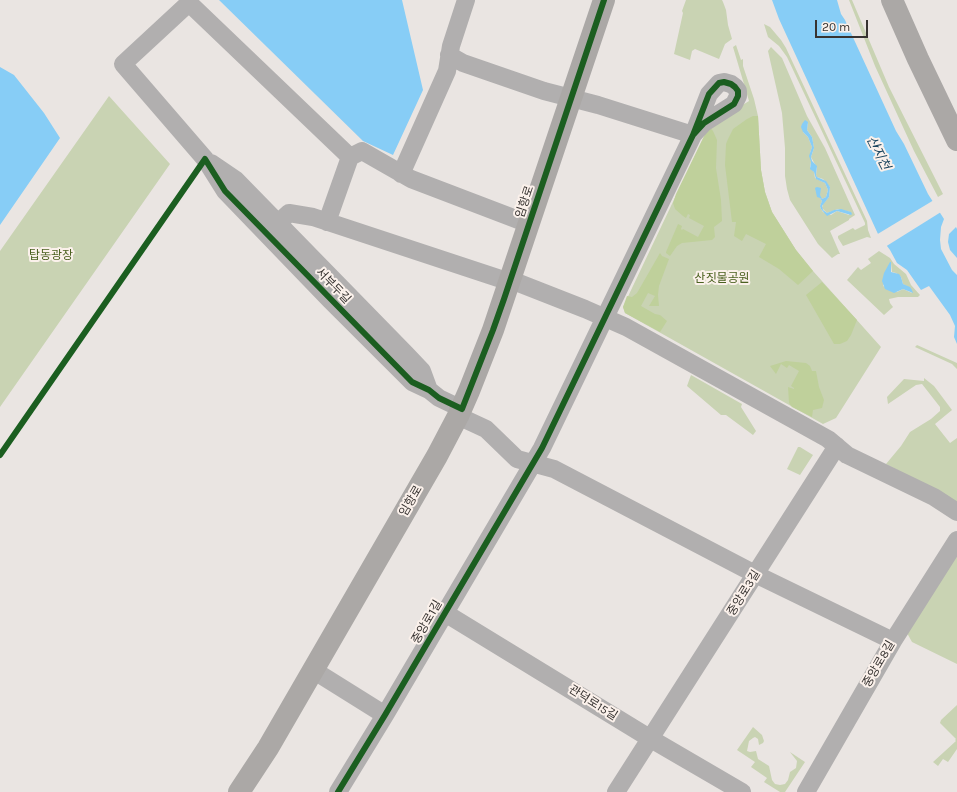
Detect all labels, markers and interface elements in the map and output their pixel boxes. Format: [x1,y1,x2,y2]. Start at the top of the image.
scale bar [817,12,870,38]
text: 20 m [822,20,850,34]
water label: 산지천 [863,133,893,173]
street label: 임항로 [513,184,537,220]
park label: 탑동광장 [29,249,73,263]
street label: 서부두길 [312,265,354,307]
park label: 산짓물공원 [694,272,750,286]
street label: 임항로 [396,483,426,519]
street label: 중앙로3길 [724,567,764,619]
street label: 중앙로1길 [409,598,445,646]
street label: 중앙로8길 [860,638,898,690]
street label: 관덕로15길 [566,682,620,724]

